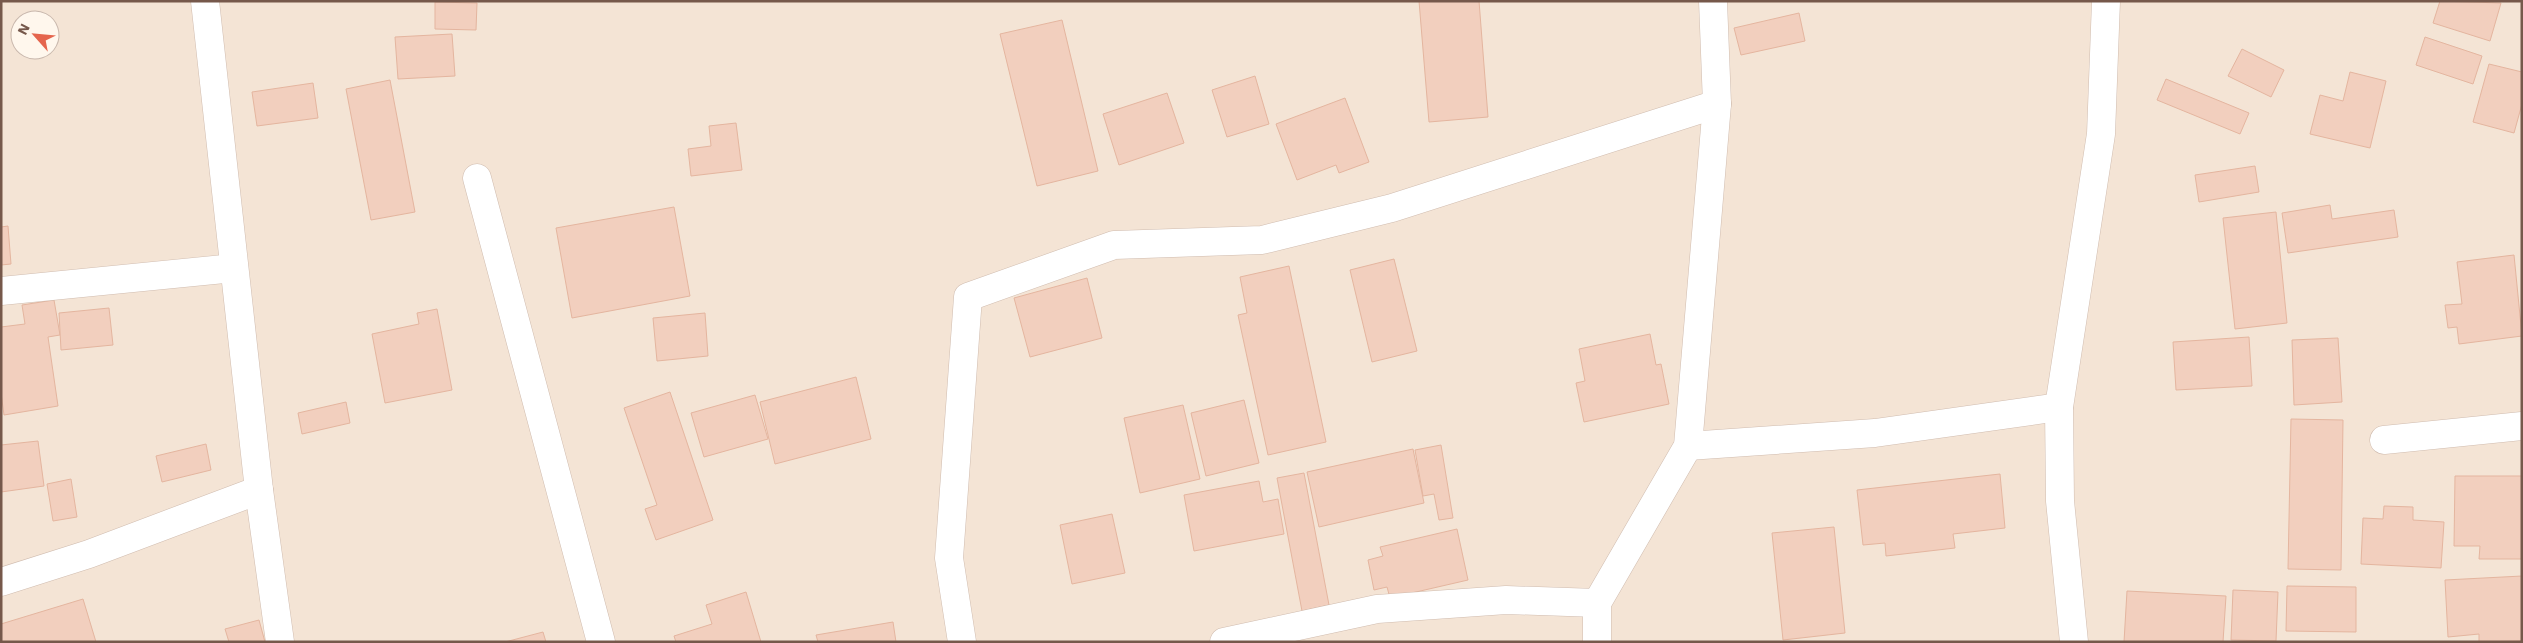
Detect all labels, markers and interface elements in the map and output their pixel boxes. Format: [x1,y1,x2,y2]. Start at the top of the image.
north arrow [10,10,60,60]
text: N [14,21,33,37]

